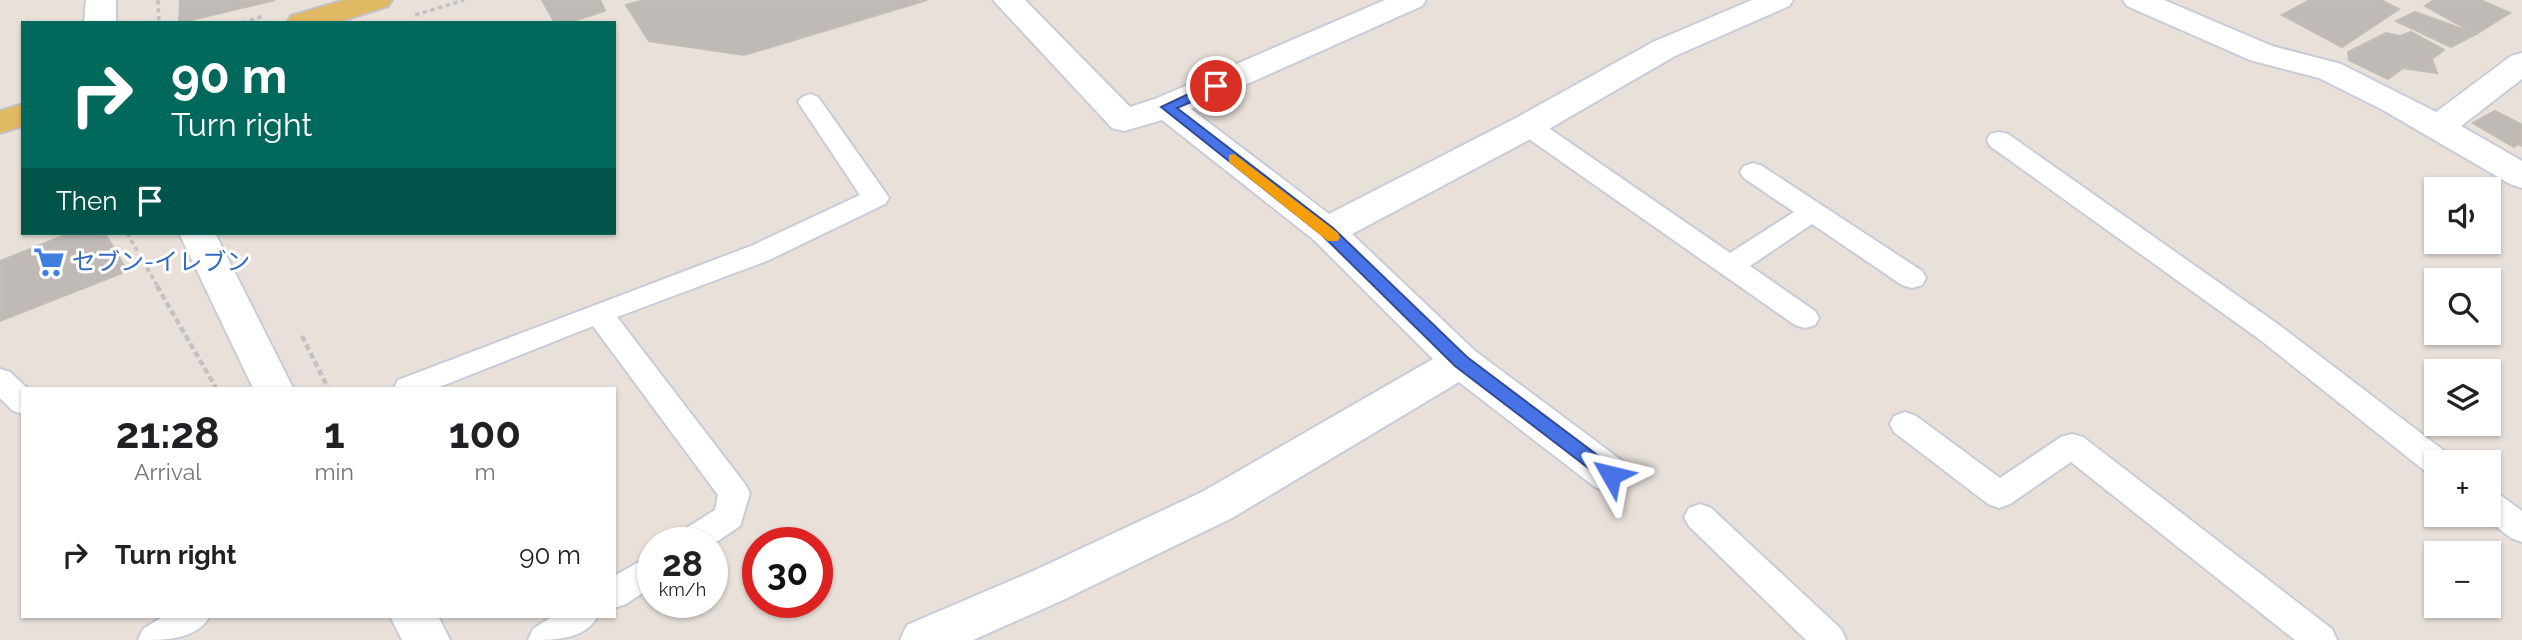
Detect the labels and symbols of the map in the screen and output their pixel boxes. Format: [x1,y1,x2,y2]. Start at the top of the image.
pin [1186,56,1246,116]
supermarket icon: セブン-イレブン [32,245,66,279]
place label: セブン-イレブン [72,247,250,276]
position arrow [1574,438,1648,512]
speed limit sign: 30 [742,527,833,618]

